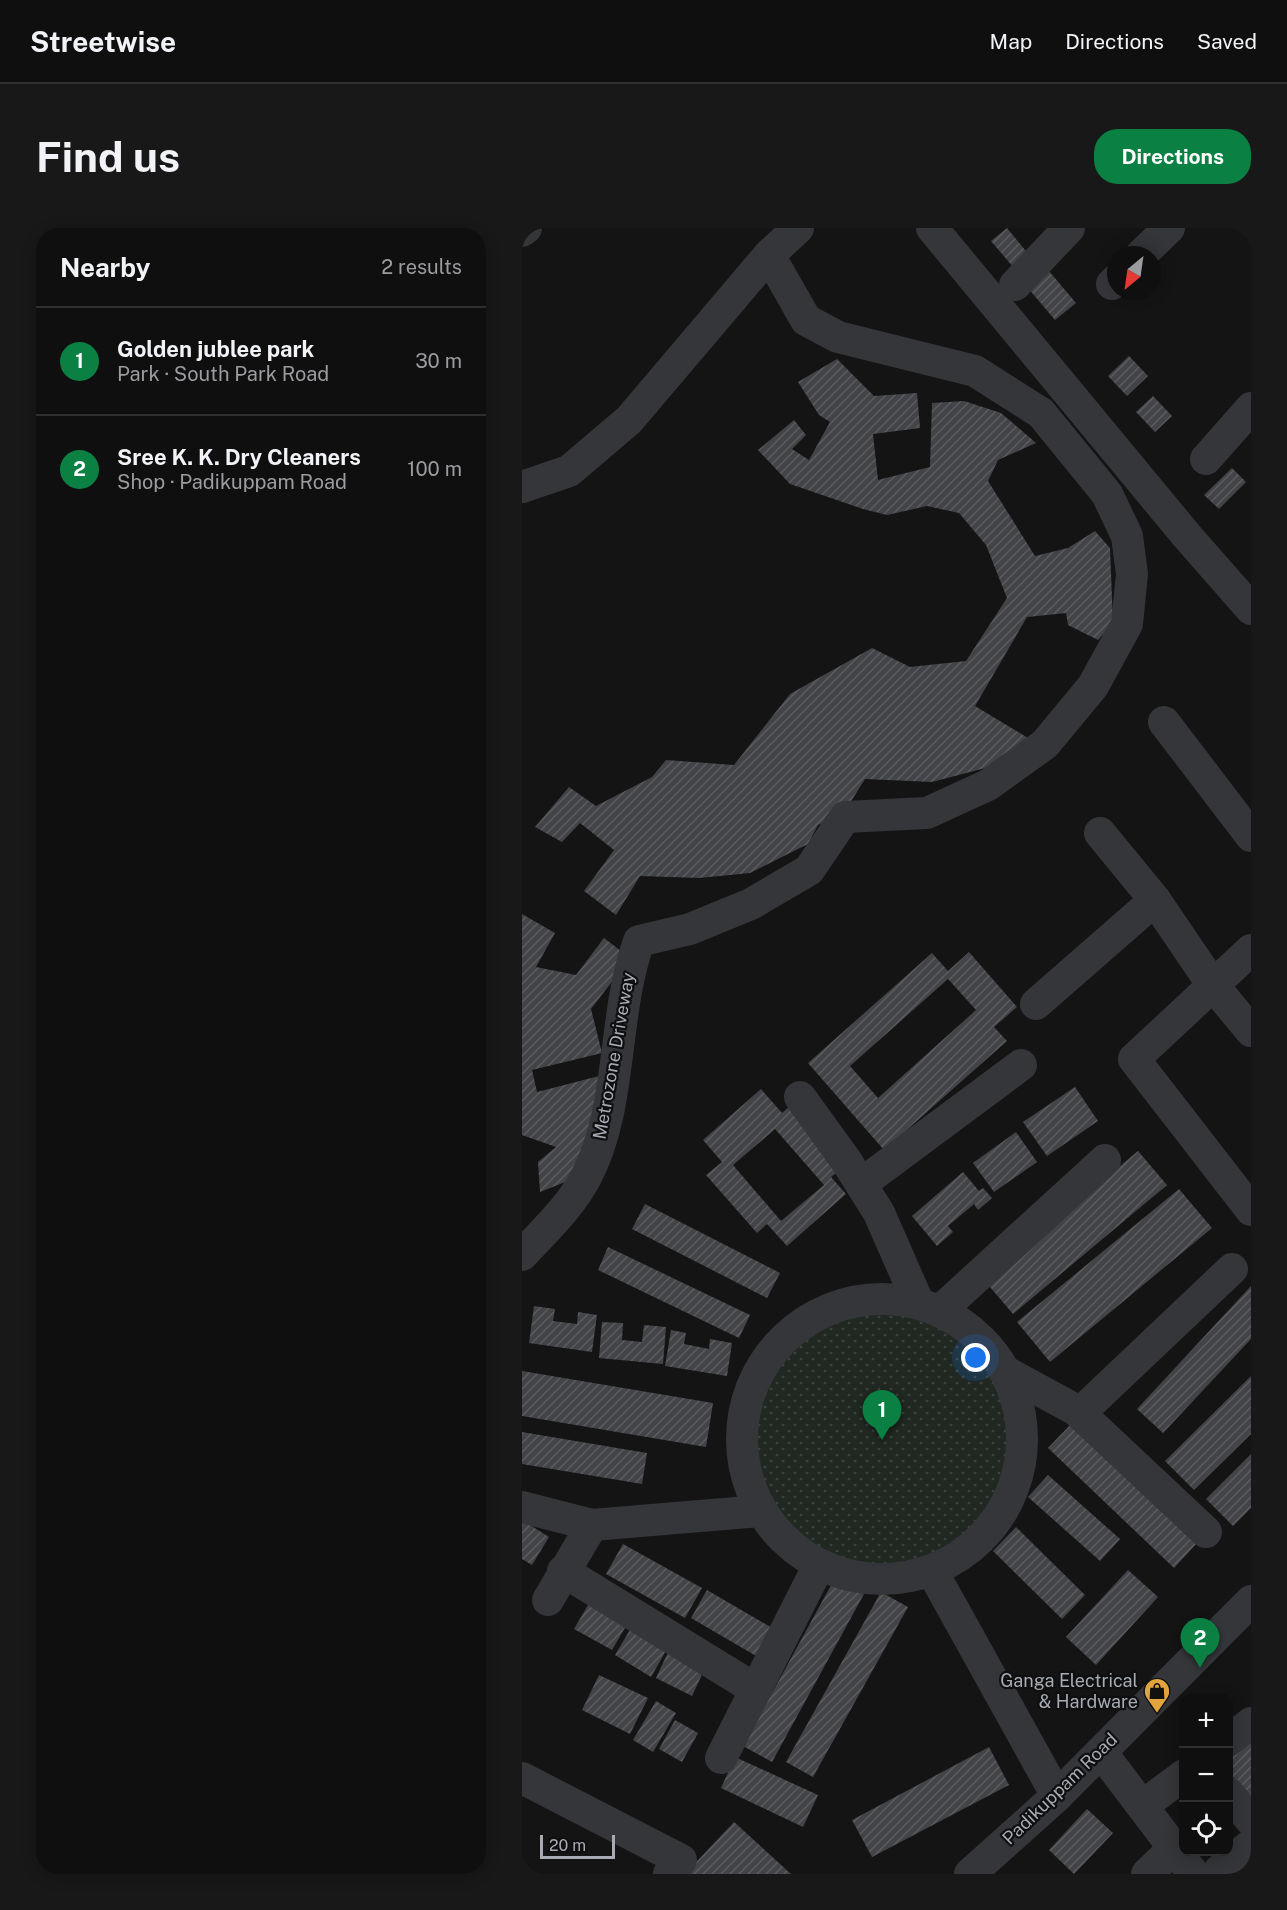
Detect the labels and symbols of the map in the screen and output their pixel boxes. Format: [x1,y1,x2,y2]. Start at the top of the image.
north arrow [1107,246,1161,300]
street label: Metrozone Driveway [588,970,639,1141]
your location [961,1343,990,1372]
pin: 1 [862,1390,902,1440]
pin: 2 [1180,1618,1220,1668]
place label: Ganga Electrical & Hardware [1000,1670,1138,1712]
shop icon: Ganga Electrical & Hardware [1142,1676,1172,1714]
street label: Padikuppam Road [998,1729,1121,1849]
scale bar [540,1832,615,1860]

